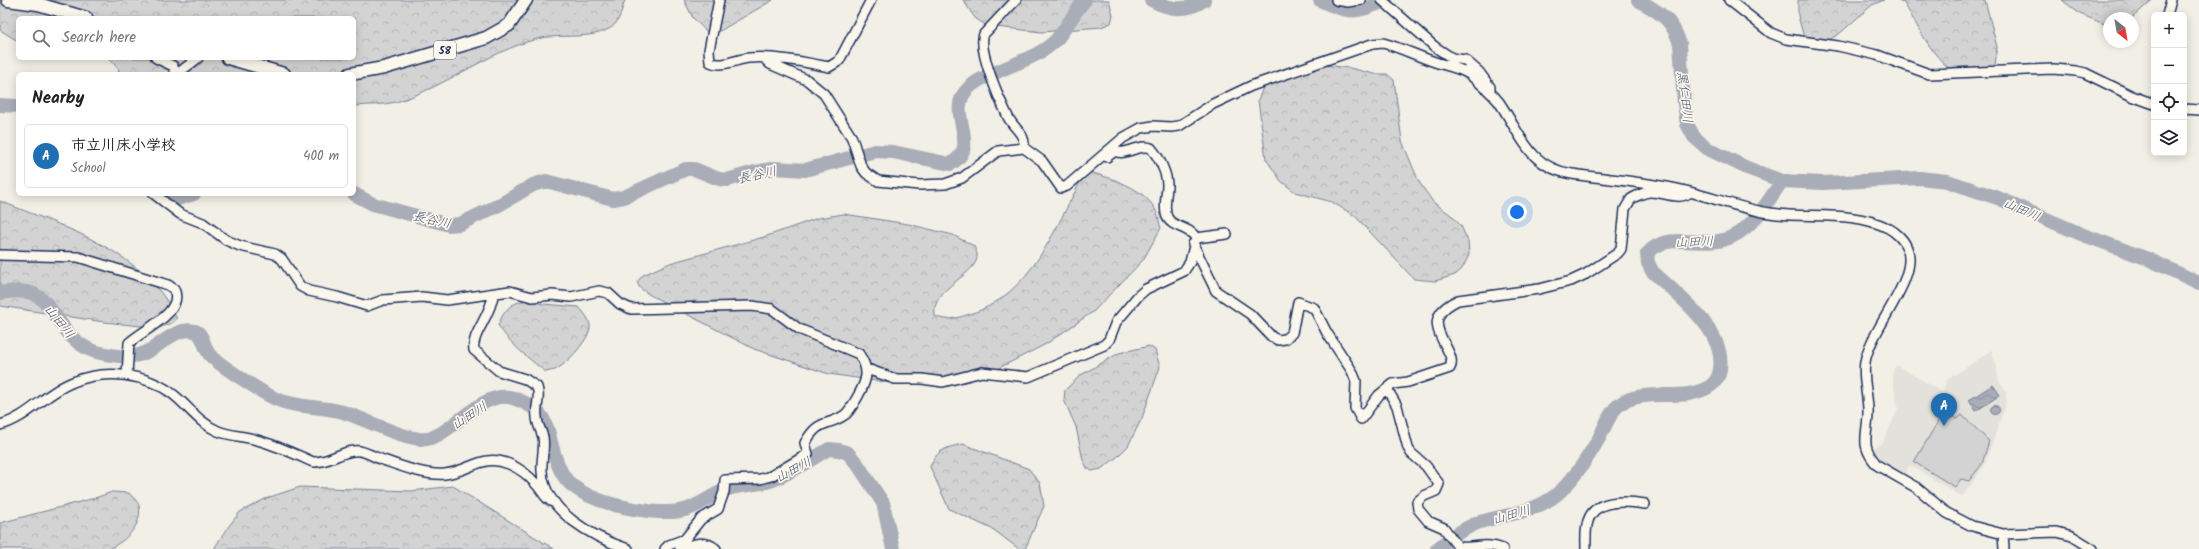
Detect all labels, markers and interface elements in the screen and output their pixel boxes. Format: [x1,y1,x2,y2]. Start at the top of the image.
north arrow [2103,12,2139,48]
map controls [2151,12,2187,156]
button: + [2151,12,2187,48]
search box [16,16,356,60]
text: Search here [62,26,136,50]
icon: search [30,27,52,49]
road number: 58 [434,41,456,59]
button: − [2151,48,2187,84]
water label: 黒仁田川 [1671,70,1698,124]
button: locate [2151,84,2187,120]
text: Nearby [32,85,84,112]
button: layers [2151,120,2187,156]
text: 市立川床小学校 [71,134,176,158]
text: A [42,146,50,167]
text: 400 m [303,146,339,167]
text: School [71,158,106,179]
water label: 長谷川 [736,161,779,190]
water label: 山田川 [1999,193,2043,228]
your location [1507,202,1527,222]
water label: 長谷川 [410,206,453,235]
water label: 山田川 [1674,231,1714,254]
water label: 山田川 [38,300,79,344]
pin: A [1931,393,1957,426]
water label: 山田川 [448,397,492,436]
water label: 山田川 [772,452,816,489]
water label: 山田川 [1490,500,1533,531]

